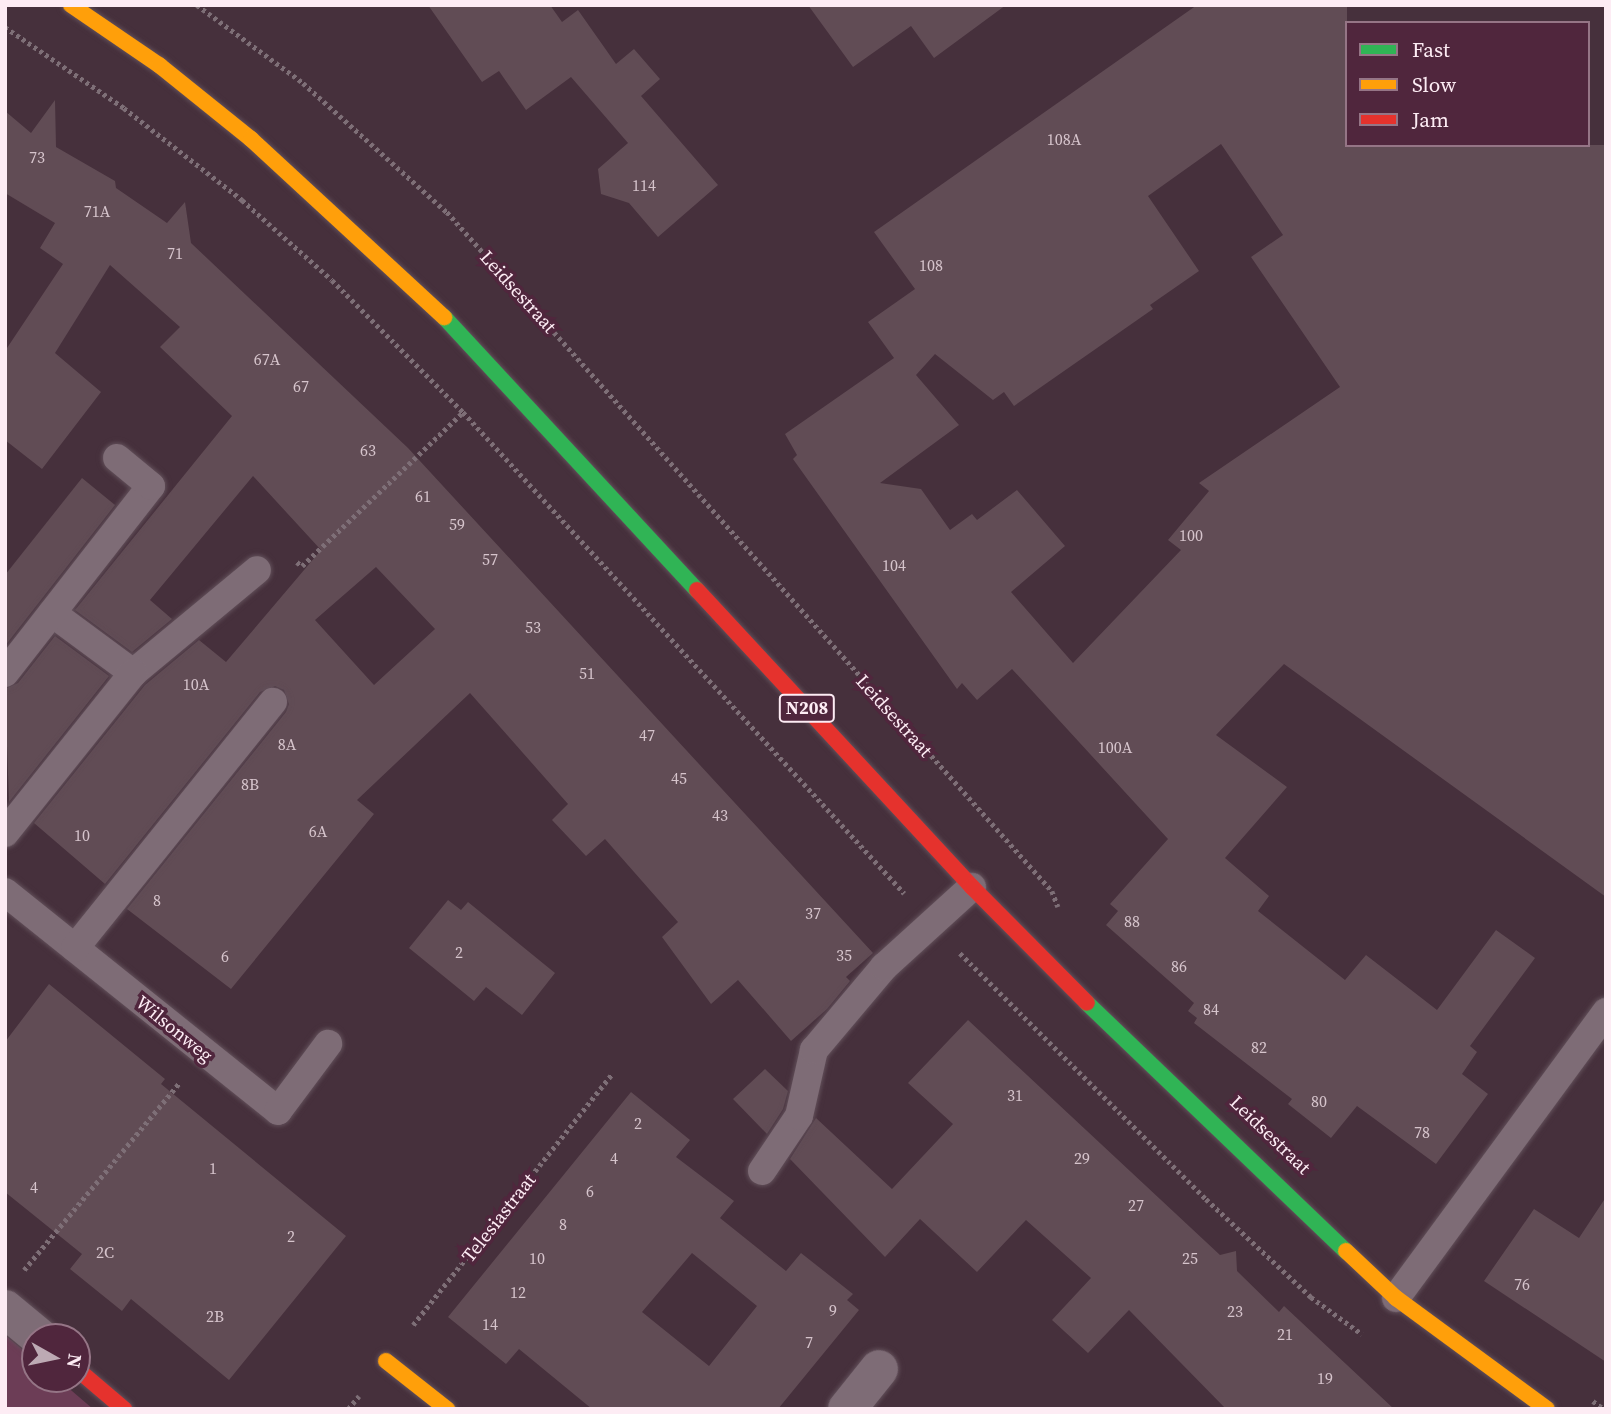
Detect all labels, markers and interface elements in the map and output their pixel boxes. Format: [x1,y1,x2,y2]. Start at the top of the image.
legend [1345,21,1590,147]
text: Fast [1412,35,1450,64]
text: Slow [1412,70,1456,99]
text: Jam [1412,105,1449,134]
house number: 108A [1047,129,1081,149]
house number: 73 [29,147,45,167]
house number: 114 [632,175,656,195]
house number: 71A [84,201,110,221]
house number: 71 [167,243,183,263]
street label: Leidsestraat [475,246,561,338]
house number: 108 [919,255,943,275]
house number: 67A [254,349,280,369]
house number: 67 [293,376,309,396]
house number: 63 [360,440,376,460]
house number: 61 [415,486,431,506]
house number: 59 [449,514,465,534]
house number: 100 [1179,525,1203,545]
house number: 57 [482,549,498,569]
house number: 104 [882,555,906,575]
house number: 53 [525,617,541,637]
house number: 51 [579,663,595,683]
street label: Leidsestraat [851,670,937,762]
house number: 10A [183,674,209,694]
road number: N208 [777,694,837,722]
house number: 47 [639,725,655,745]
house number: 8A [278,734,296,754]
house number: 100A [1098,737,1132,757]
house number: 45 [671,768,687,788]
house number: 8B [241,774,259,794]
house number: 43 [712,805,728,825]
house number: 6A [309,821,327,841]
house number: 10 [74,825,90,845]
house number: 8 [153,890,161,910]
house number: 37 [805,903,821,923]
house number: 88 [1124,911,1140,931]
house number: 2 [455,942,463,962]
house number: 35 [836,945,852,965]
house number: 6 [221,946,229,966]
house number: 86 [1171,956,1187,976]
street label: Wilsonweg [131,991,217,1067]
house number: 84 [1203,999,1219,1019]
house number: 82 [1251,1037,1267,1057]
house number: 31 [1007,1085,1023,1105]
street label: Leidsestraat [1225,1091,1315,1179]
house number: 80 [1311,1091,1327,1111]
house number: 2 [634,1113,642,1133]
house number: 78 [1414,1122,1430,1142]
house number: 4 [610,1148,618,1168]
house number: 29 [1074,1148,1090,1168]
house number: 1 [209,1158,217,1178]
street label: Telesiastraat [457,1169,541,1267]
house number: 4 [30,1177,38,1197]
house number: 6 [586,1181,594,1201]
house number: 27 [1128,1195,1144,1215]
house number: 8 [559,1214,567,1234]
house number: 2 [287,1226,295,1246]
house number: 2C [96,1242,114,1262]
house number: 10 [529,1248,545,1268]
house number: 25 [1182,1248,1198,1268]
house number: 76 [1514,1274,1530,1294]
house number: 12 [510,1282,526,1302]
house number: 9 [829,1300,837,1320]
house number: 23 [1227,1301,1243,1321]
house number: 2B [206,1306,224,1326]
house number: 14 [482,1314,498,1334]
north arrow [21,1323,91,1393]
house number: 21 [1277,1324,1293,1344]
house number: 7 [805,1332,813,1352]
text: N [61,1352,89,1370]
house number: 19 [1317,1368,1333,1388]

